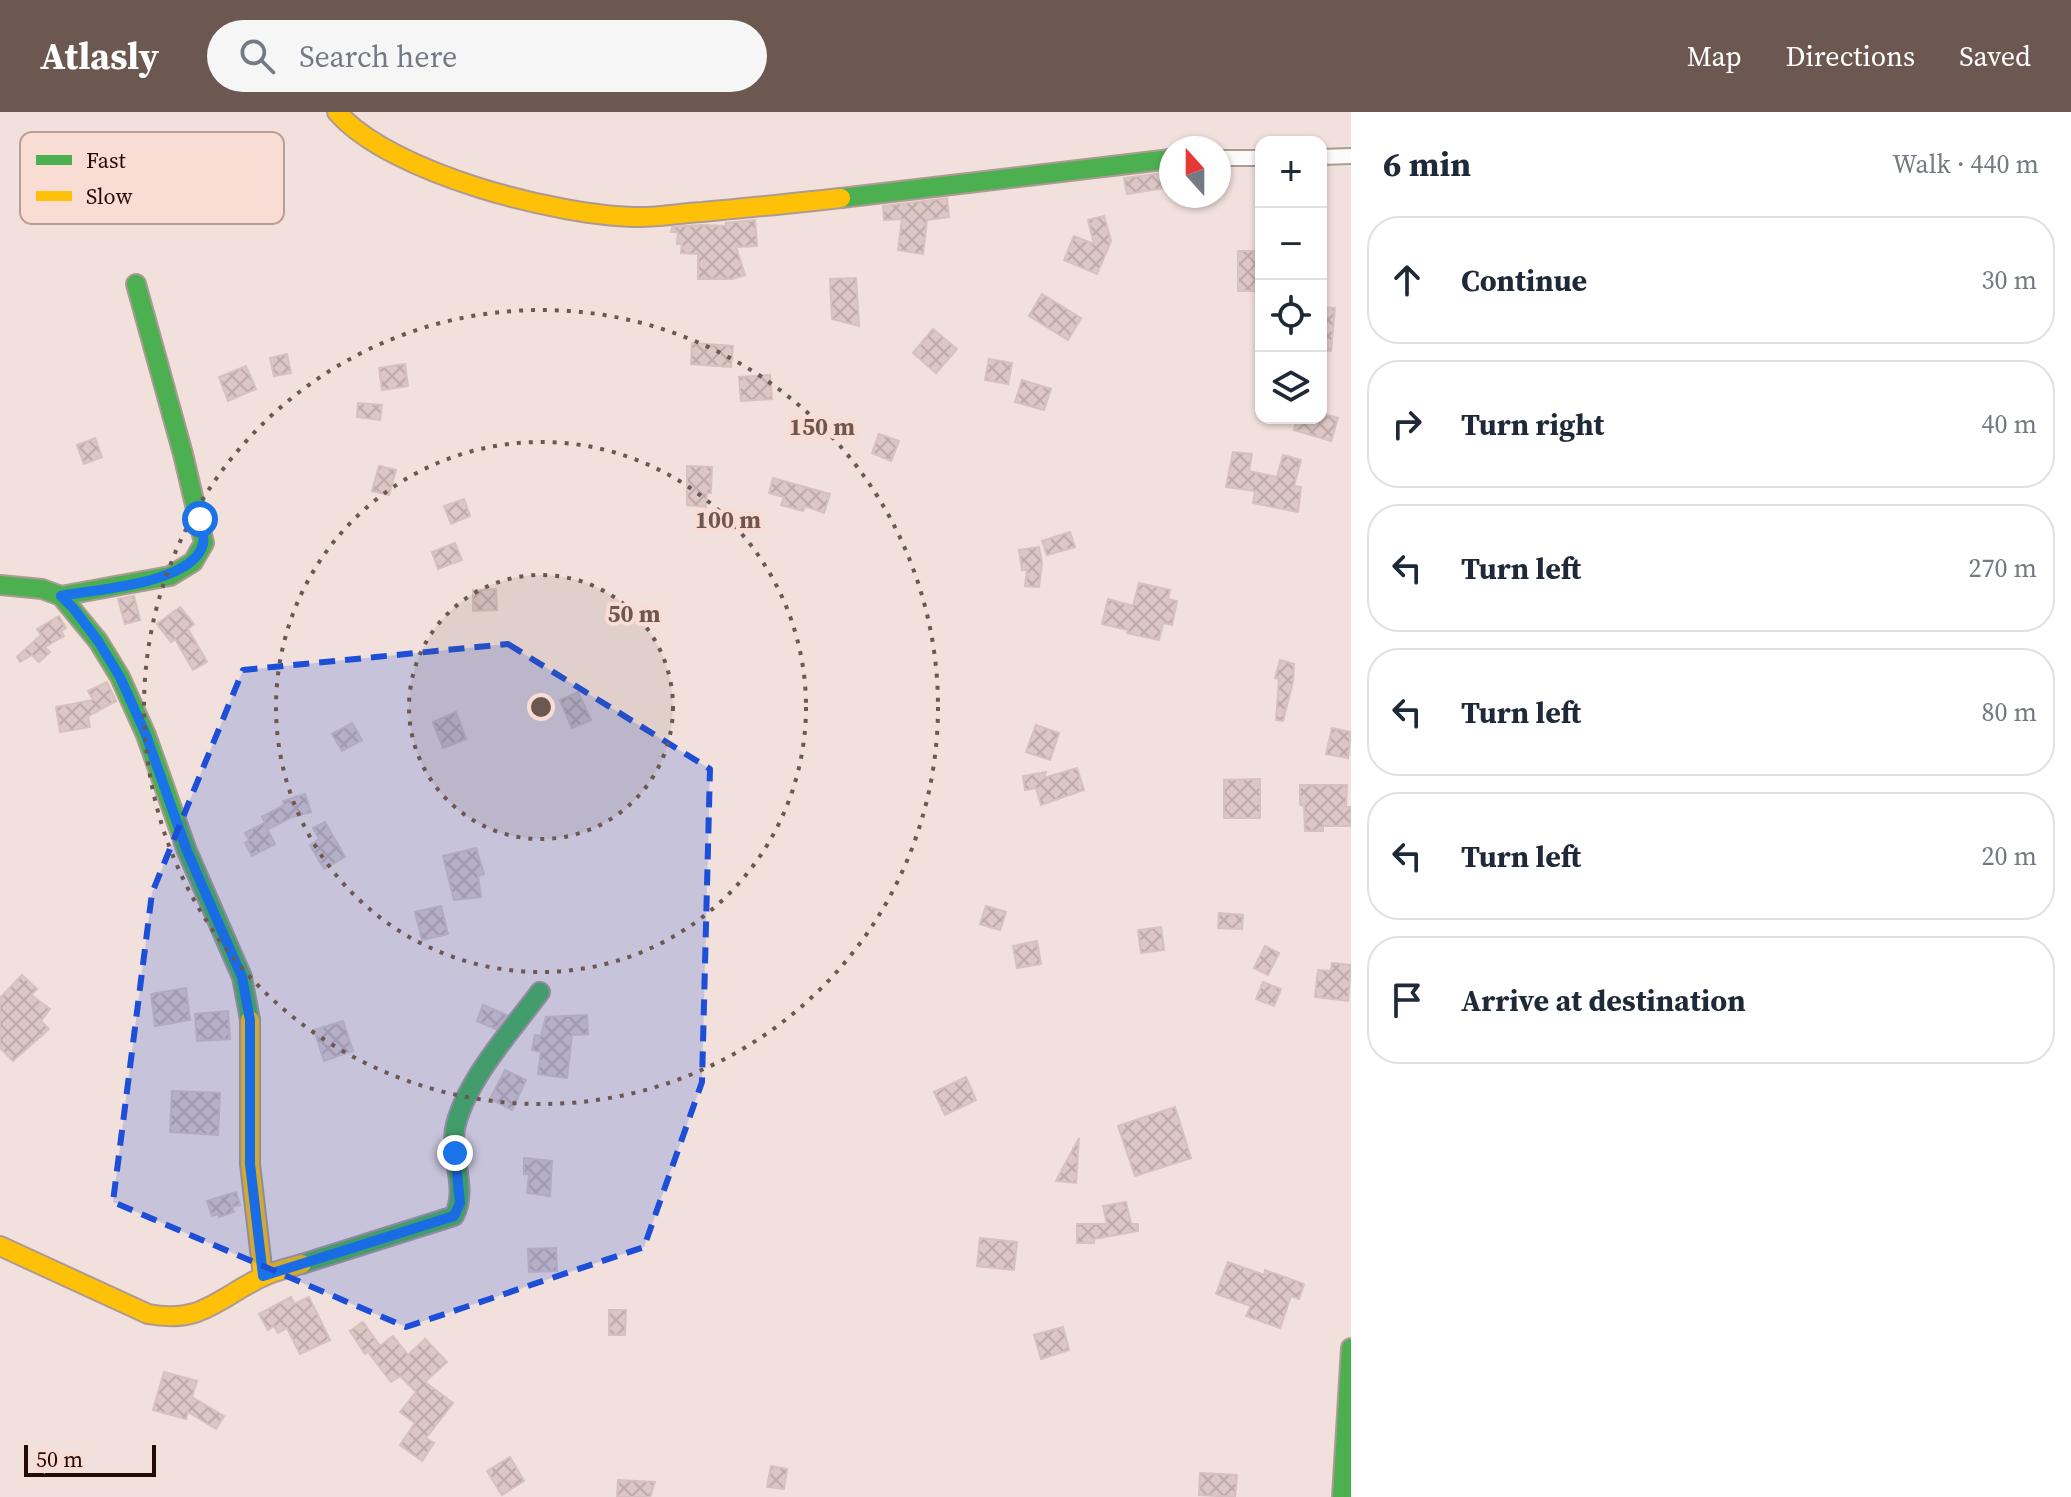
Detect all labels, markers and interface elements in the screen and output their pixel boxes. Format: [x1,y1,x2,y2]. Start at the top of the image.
search box [207,20,767,92]
text: Atlasly [40,30,159,82]
icon: search [235,34,279,78]
text: Search here [299,36,457,77]
text: Map [1687,37,1742,75]
text: Directions [1786,37,1915,75]
text: Saved [1959,37,2031,75]
legend [20,132,284,224]
north arrow [1159,136,1231,208]
map controls [1255,136,1327,424]
button: + [1255,136,1327,208]
text: 6 min [1383,141,1471,187]
text: Fast [86,145,127,175]
text: Walk · 440 m [1892,146,2039,182]
text: Slow [86,181,133,211]
button: − [1255,208,1327,280]
icon: ahead [1385,258,1429,302]
text: Continue [1461,260,1587,301]
text: 30 m [1982,262,2037,298]
button: locate [1255,280,1327,352]
button: layers [1255,352,1327,424]
icon: right [1385,402,1429,446]
text: Turn right [1461,404,1604,445]
text: 40 m [1982,406,2037,442]
text: 150 m [789,410,855,443]
route start [182,501,218,537]
text: 100 m [695,503,761,536]
icon: left [1385,546,1429,590]
text: Turn left [1461,548,1581,589]
text: 270 m [1969,550,2037,586]
text: 50 m [608,597,661,630]
icon: left [1385,690,1429,734]
text: Turn left [1461,692,1581,733]
centre of rings [527,693,555,721]
text: 80 m [1982,694,2037,730]
icon: left [1385,834,1429,878]
text: Turn left [1461,836,1581,877]
text: 20 m [1982,838,2037,874]
icon: arrive [1385,978,1429,1022]
text: Arrive at destination [1461,980,1746,1021]
route end [437,1135,473,1171]
scale bar [24,1441,156,1477]
text: 50 m [36,1444,83,1474]

